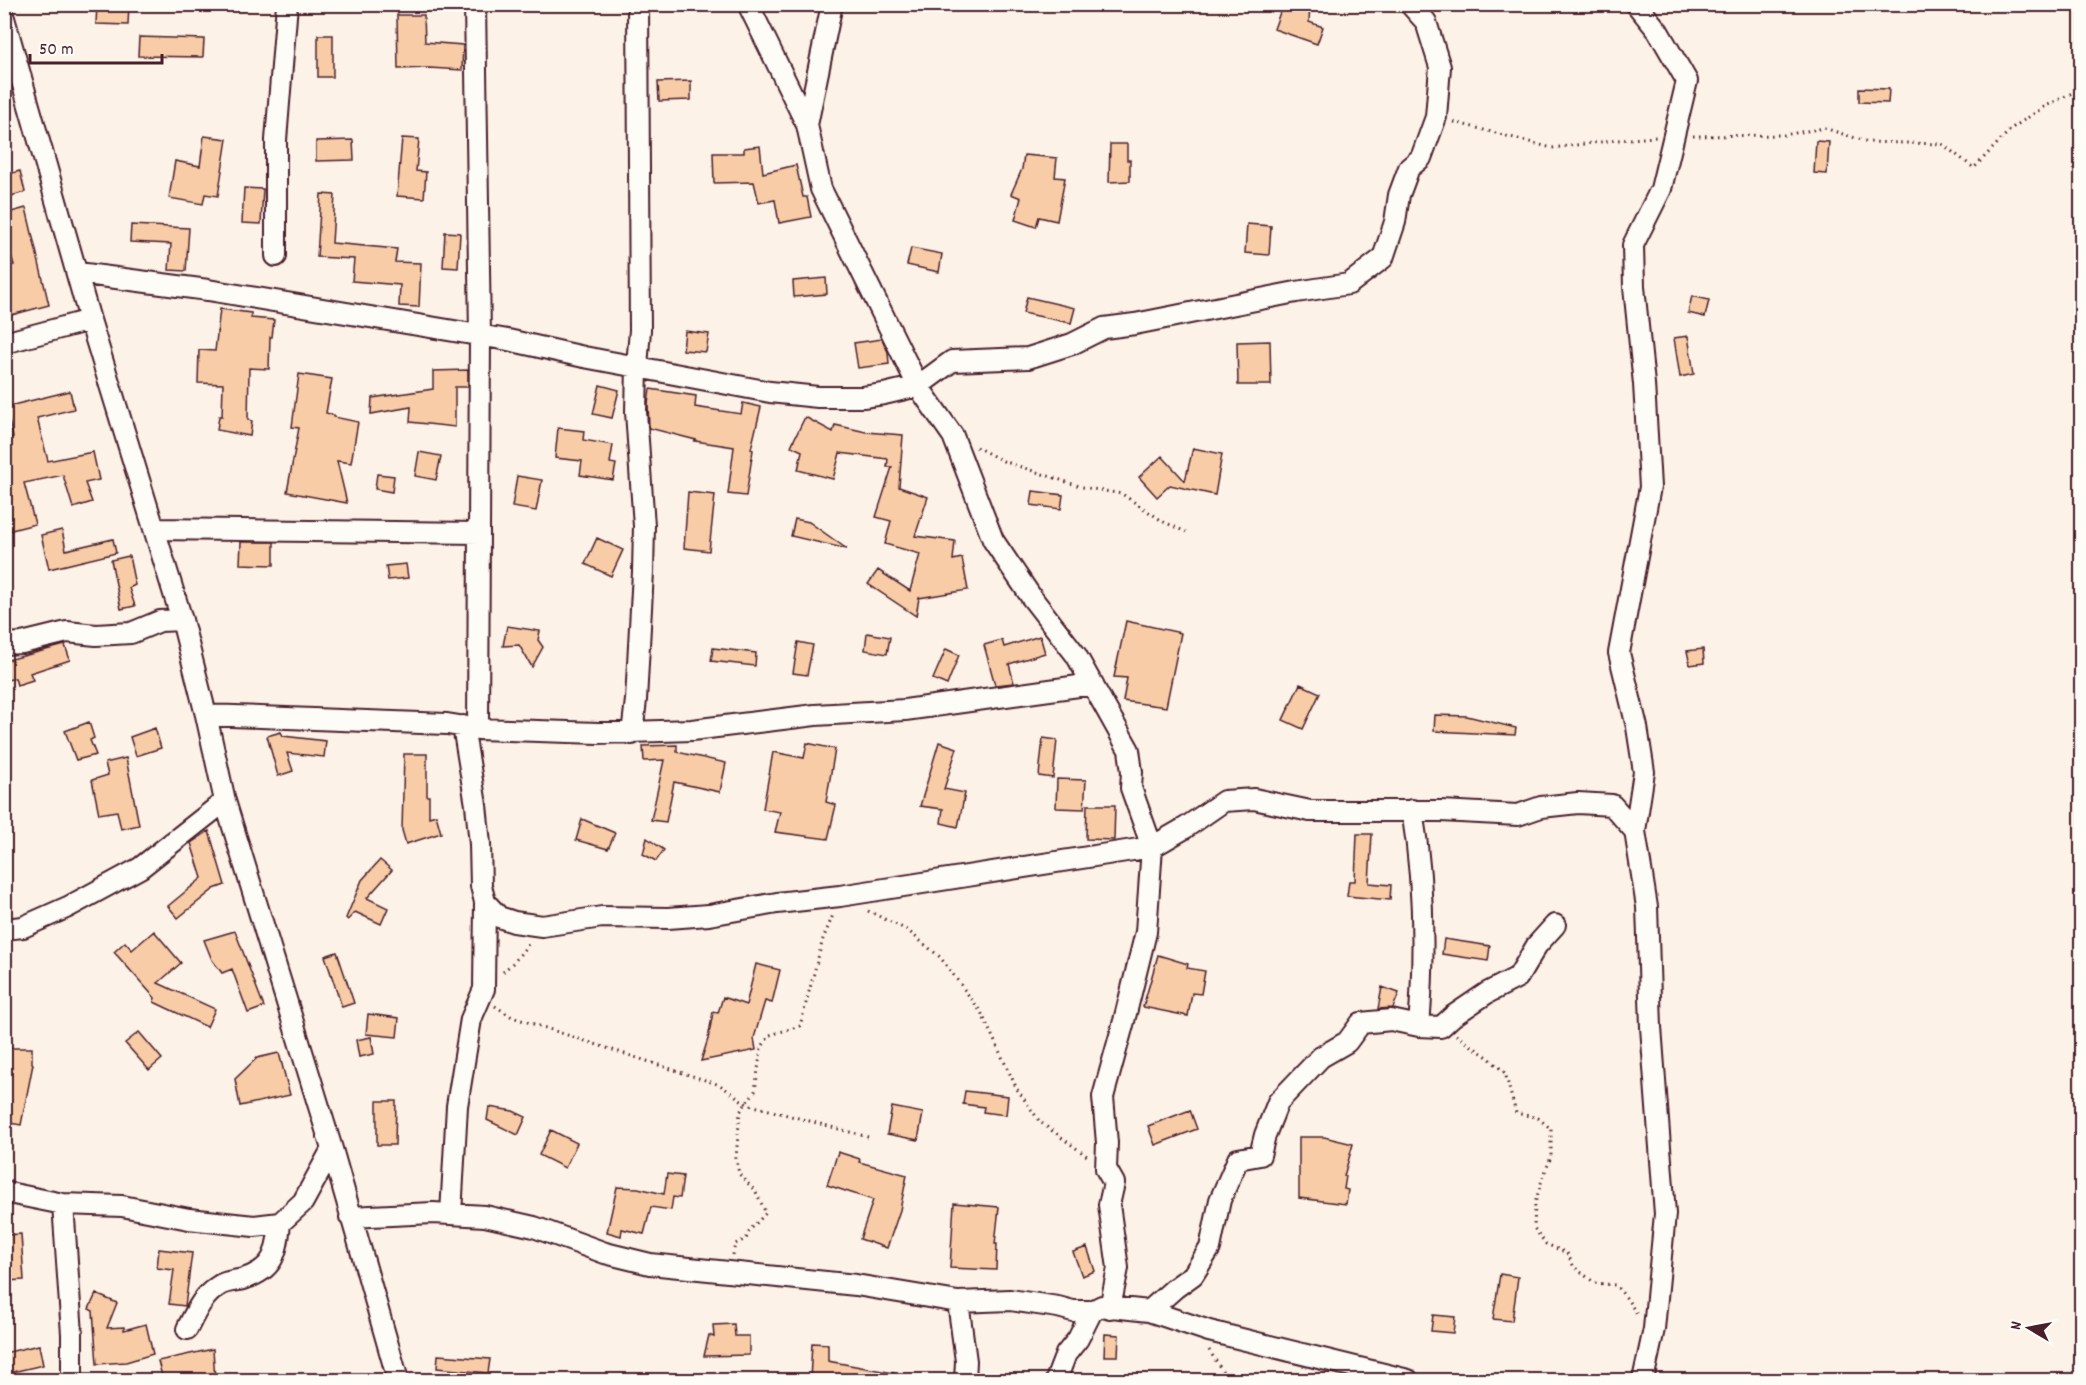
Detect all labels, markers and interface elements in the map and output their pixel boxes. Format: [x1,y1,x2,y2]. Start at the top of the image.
scale bar [30,27,162,65]
text: 50 m [39,38,74,63]
north arrow [1999,1298,2059,1358]
text: N [2005,1320,2029,1332]

